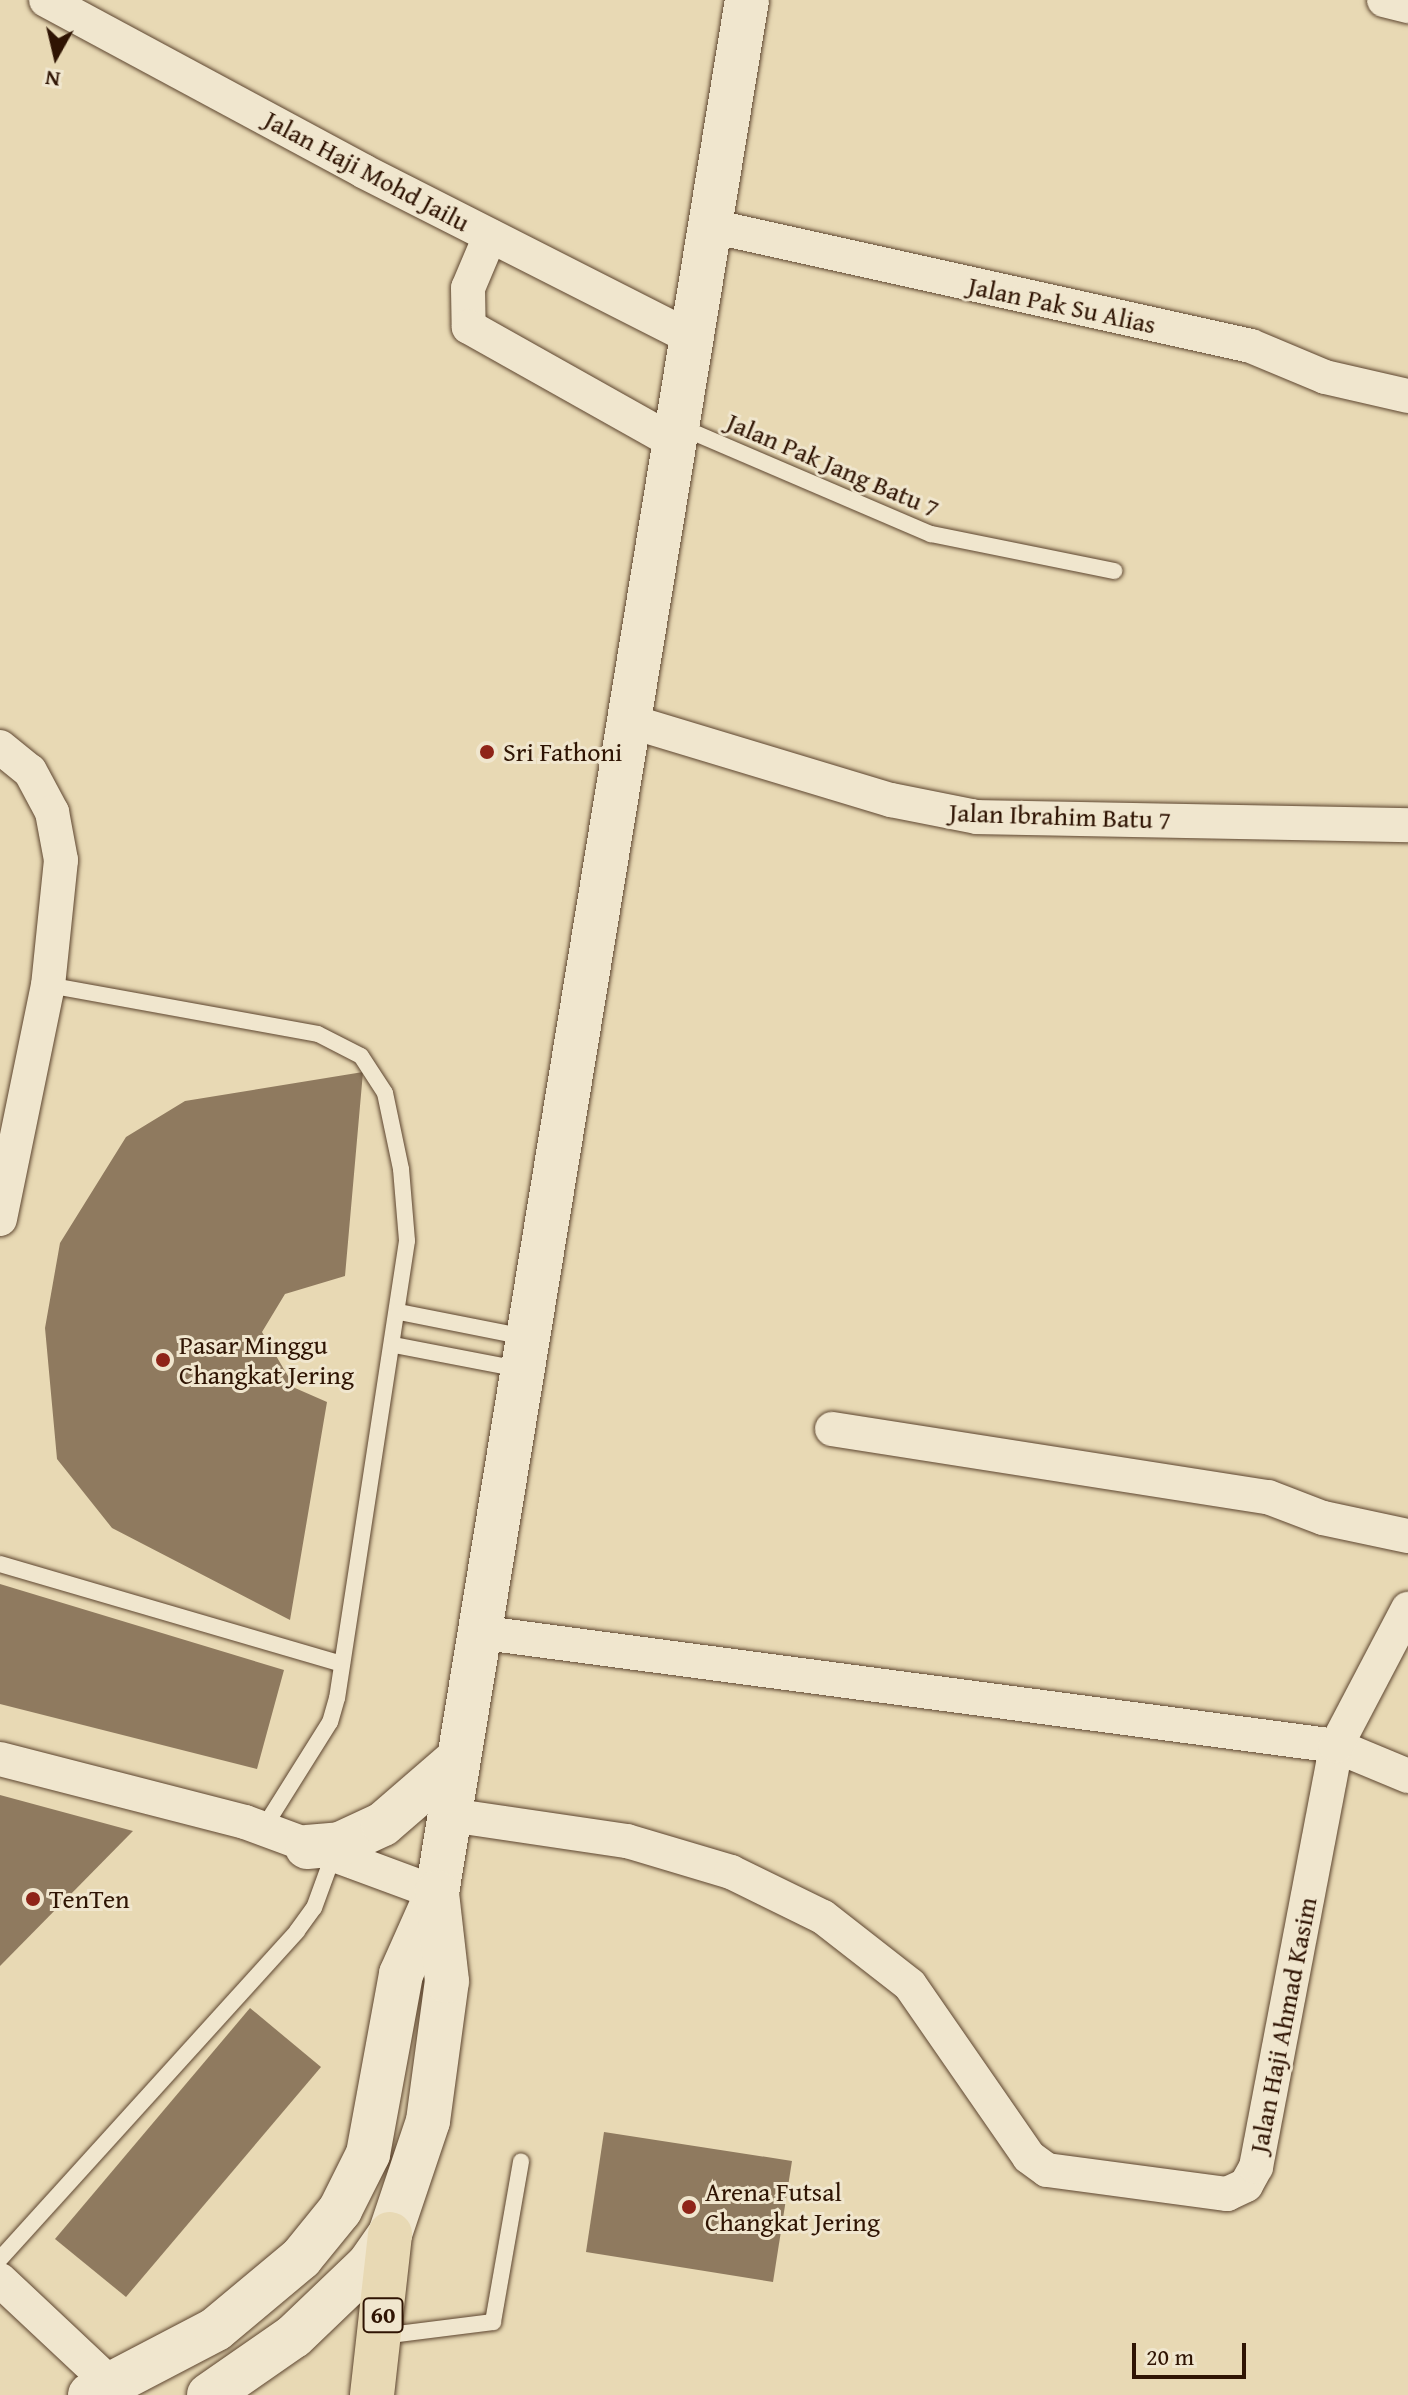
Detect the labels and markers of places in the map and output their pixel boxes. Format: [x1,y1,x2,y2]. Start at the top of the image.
place label: Sri Fathoni [503,736,622,768]
marker: Sri Fathoni [478,743,496,761]
place label: Pasar Minggu Changkat Jering [179,1329,354,1390]
marker: Pasar Minggu Changkat Jering [154,1351,172,1369]
place label: TenTen [49,1883,130,1915]
marker: TenTen [24,1890,42,1908]
place label: Arena Futsal Changkat Jering [705,2176,880,2238]
marker: Arena Futsal Changkat Jering [680,2198,698,2216]

